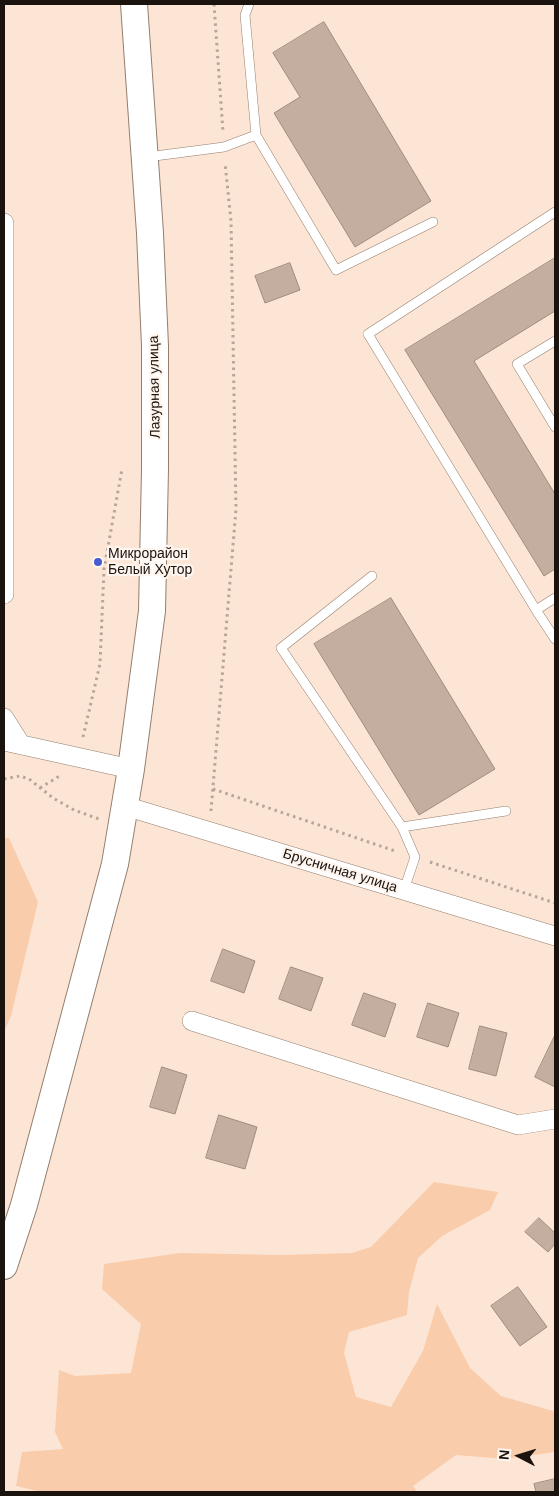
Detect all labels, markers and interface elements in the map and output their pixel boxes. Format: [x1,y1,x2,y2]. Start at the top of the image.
street label: Лазурная улица [146,335,164,439]
place label: Микрорайон Белый Хутор [108,546,192,578]
marker: Микрорайон Белый Хутор [92,556,104,568]
street label: Брусничная улица [281,846,399,896]
north arrow [494,1431,544,1481]
text: N [496,1449,512,1460]

